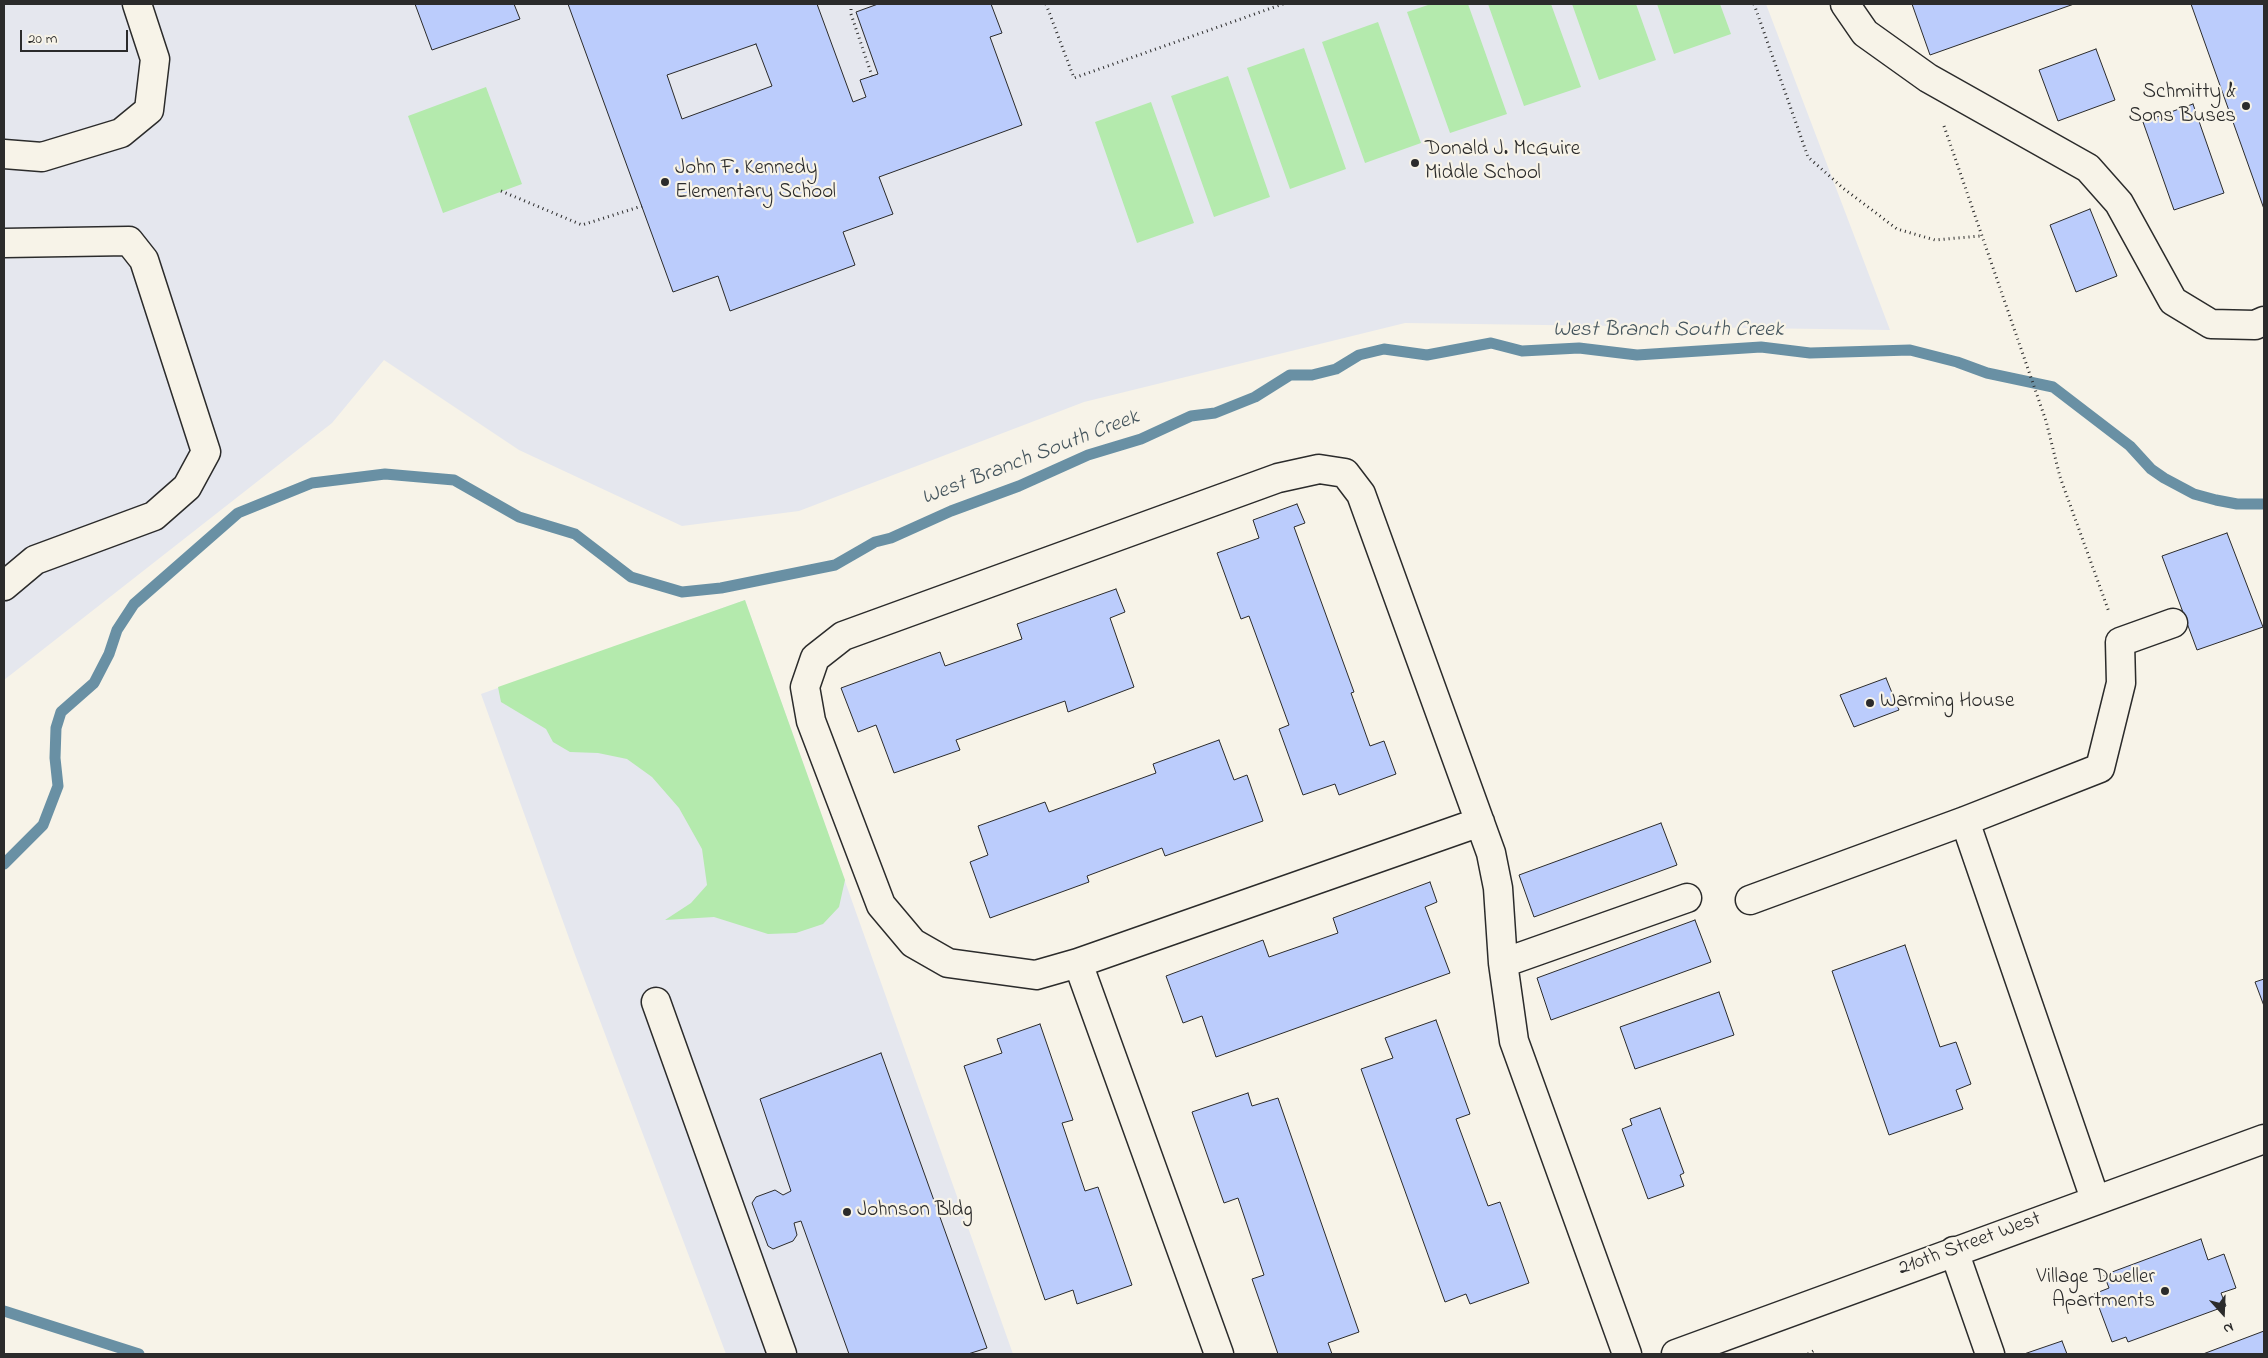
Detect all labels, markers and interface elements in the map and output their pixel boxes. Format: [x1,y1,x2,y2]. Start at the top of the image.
scale bar [22,20,130,52]
text: 20 m [28,28,57,50]
place label: Schmitty & Sons Buses [2128,81,2236,131]
marker: Schmitty & Sons Buses [2240,100,2252,112]
place label: Donald J. McGuire Middle School [1425,138,1580,188]
place label: John F. Kennedy Elementary School [675,157,836,207]
marker: Donald J. McGuire Middle School [1409,157,1421,169]
marker: John F. Kennedy Elementary School [659,176,671,188]
water label: West Branch South Creek [1553,318,1783,344]
water label: West Branch South Creek [919,405,1143,513]
place label: Warming House [1880,690,2014,716]
marker: Warming House [1864,697,1876,709]
place label: Johnson Bldg [857,1199,973,1225]
marker: Johnson Bldg [841,1206,853,1218]
street label: 210th Street West [1895,1207,2045,1283]
place label: Village Dweller Apartments [2036,1266,2155,1316]
marker: Village Dweller Apartments [2159,1285,2171,1297]
north arrow [2198,1288,2248,1338]
text: N [2220,1316,2236,1339]

